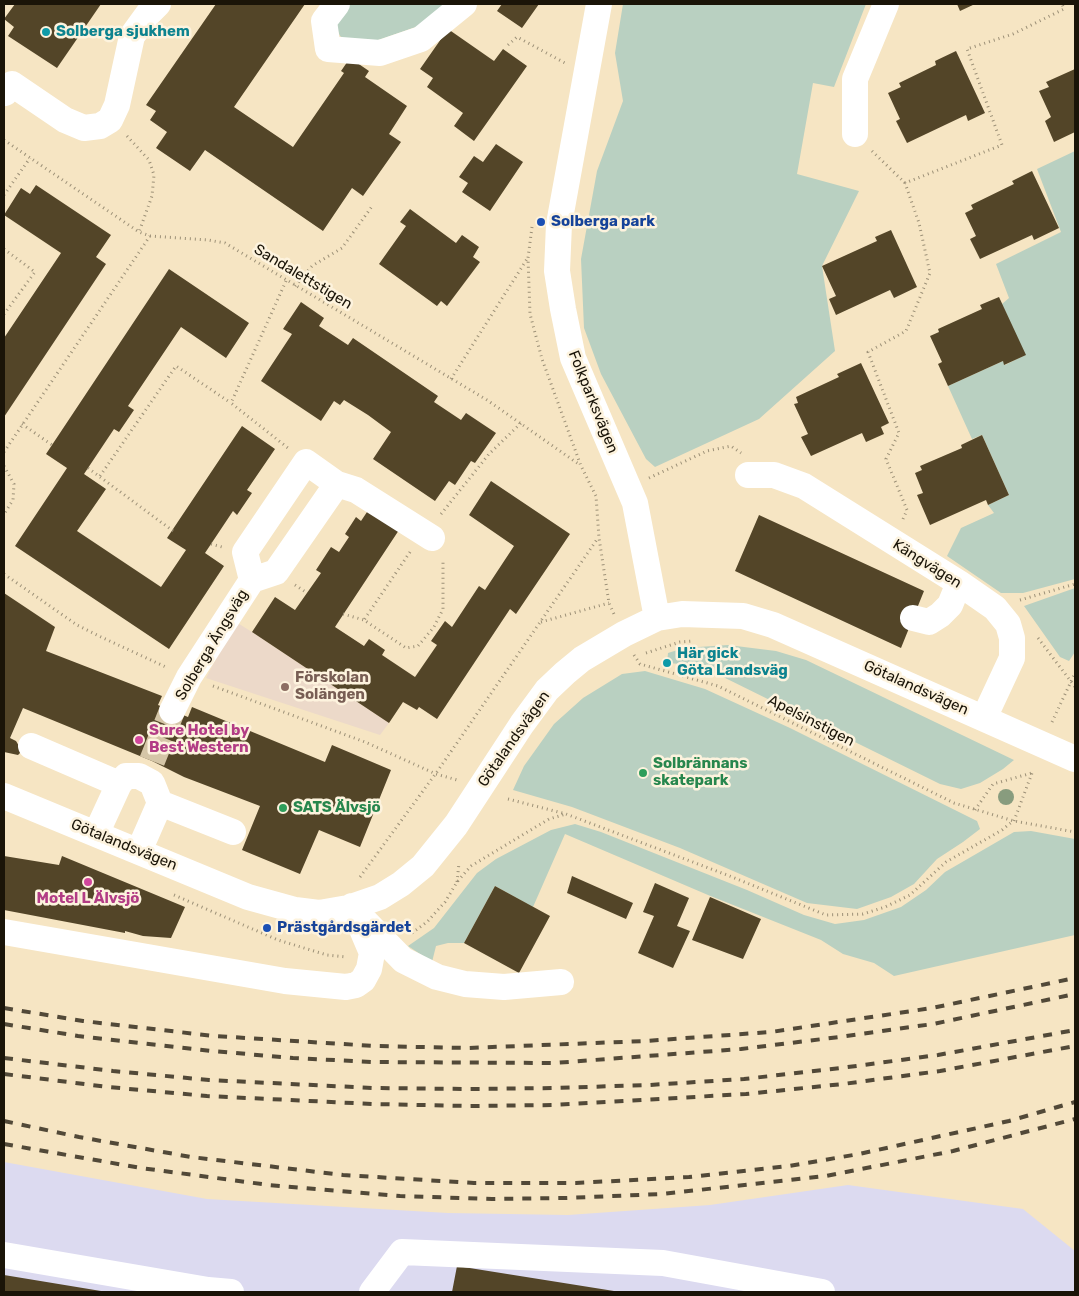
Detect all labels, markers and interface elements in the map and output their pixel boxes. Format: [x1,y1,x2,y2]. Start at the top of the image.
place label: Solberga sjukhem [56,23,190,41]
marker: Solberga sjukhem [40,26,52,38]
place label: Solberga park [551,213,655,231]
marker: Solberga park [535,216,547,228]
street label: Sandalettstigen [251,241,355,313]
street label: Folkparksvägen [564,348,622,456]
street label: Kängvägen [889,536,965,592]
street label: Solberga Ängsväg [172,586,252,704]
place label: Här gick Göta Landsväg [677,645,788,680]
marker: Här gick Göta Landsväg [661,657,673,669]
street label: Götalandsvägen [861,657,971,719]
place label: Förskolan Solängen [295,669,369,704]
marker: Förskolan Solängen [279,681,291,693]
street label: Götalandsvägen [474,688,554,790]
street label: Apelsinstigen [765,691,857,751]
place label: Sure Hotel by Best Western [149,722,249,757]
marker: Sure Hotel by Best Western [133,734,145,746]
place label: Solbrännans skatepark [653,755,747,790]
marker: Solbrännans skatepark [637,767,649,779]
place label: SATS Älvsjö [293,799,381,817]
marker: SATS Älvsjö [277,802,289,814]
street label: Götalandsvägen [68,815,180,875]
marker: Motel L Älvsjö [82,876,94,888]
place label: Motel L Älvsjö [37,890,139,908]
place label: Prästgårdsgärdet [277,919,411,937]
marker: Prästgårdsgärdet [261,922,273,934]

